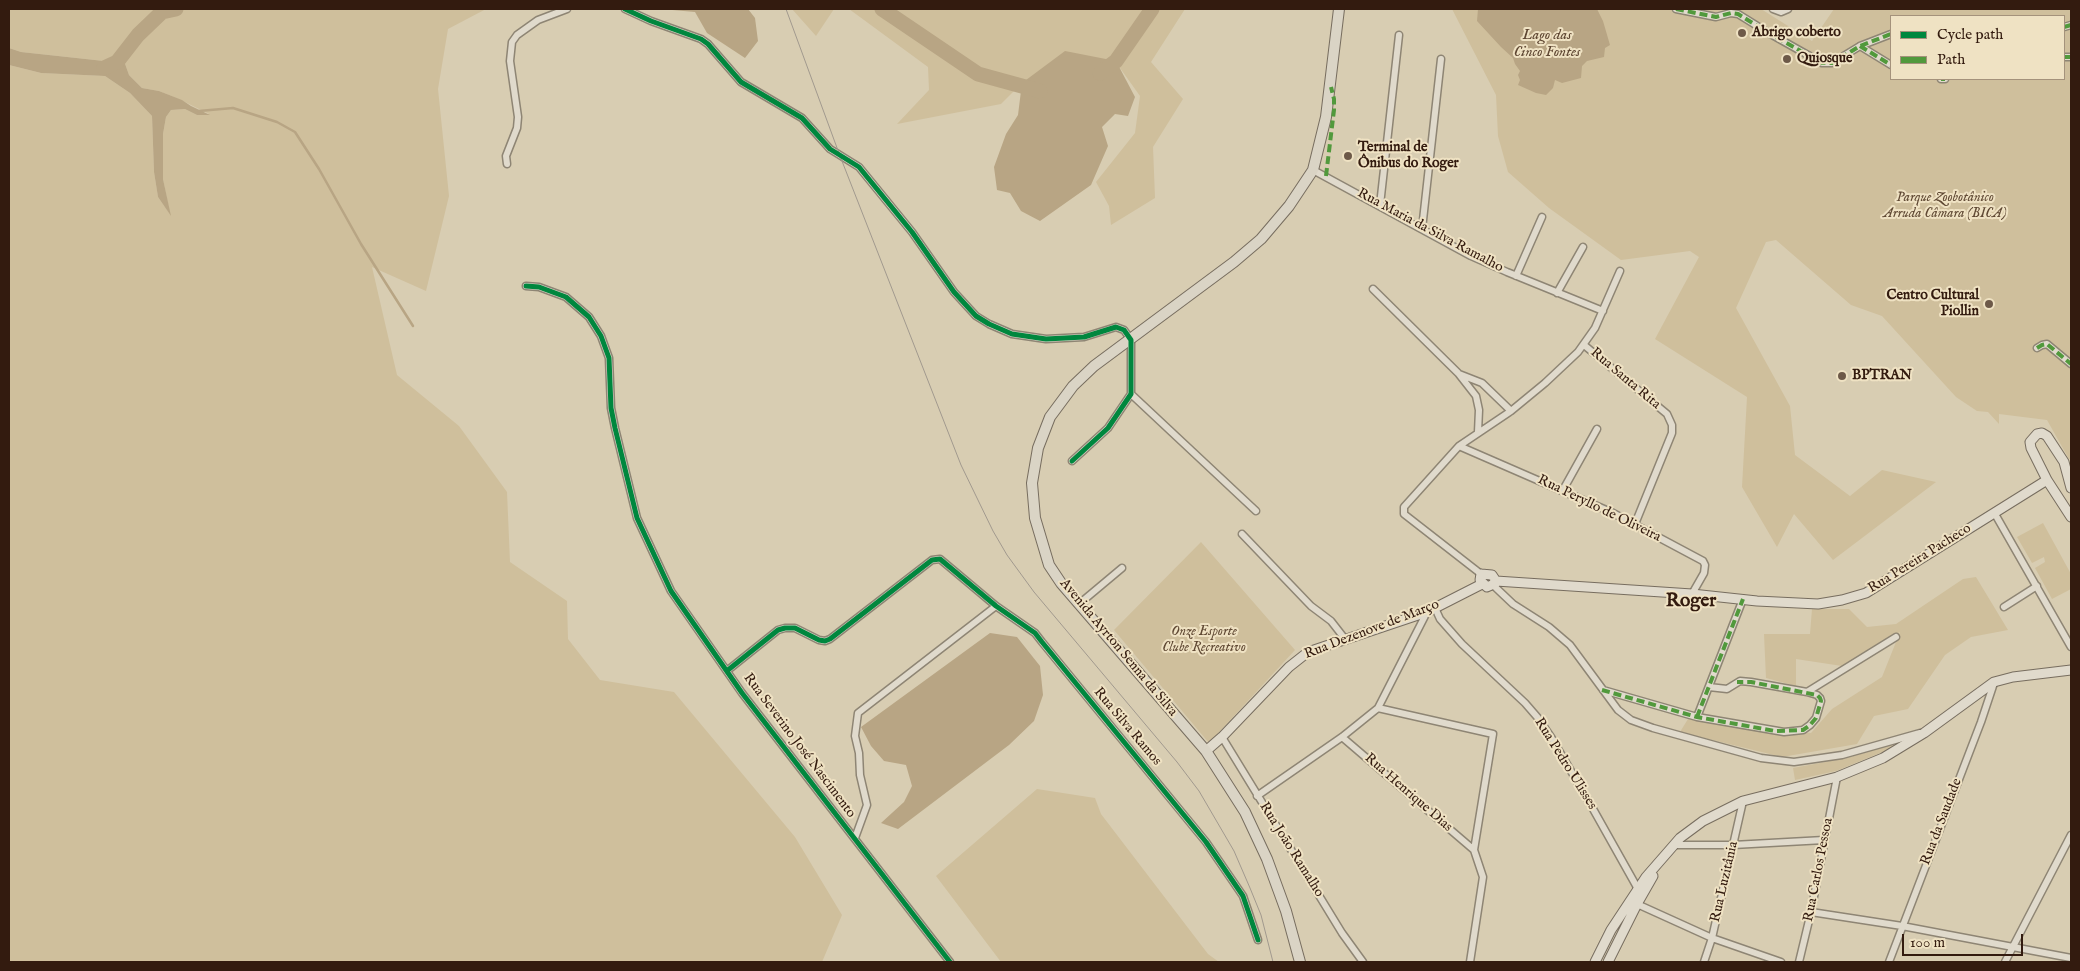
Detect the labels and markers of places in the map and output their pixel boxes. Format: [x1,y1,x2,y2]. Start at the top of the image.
place label: Abrigo coberto [1752,25,1841,41]
marker: Abrigo coberto [1736,27,1748,39]
place label: Quiosque [1797,51,1852,67]
marker: Quiosque [1781,53,1793,65]
place label: Terminal de Ônibus do Roger [1358,140,1459,172]
marker: Terminal de Ônibus do Roger [1342,150,1354,162]
place label: Centro Cultural Piollin [1886,288,1979,321]
marker: Centro Cultural Piollin [1983,298,1995,310]
place label: BPTRAN [1852,368,1912,384]
marker: BPTRAN [1836,370,1848,382]

